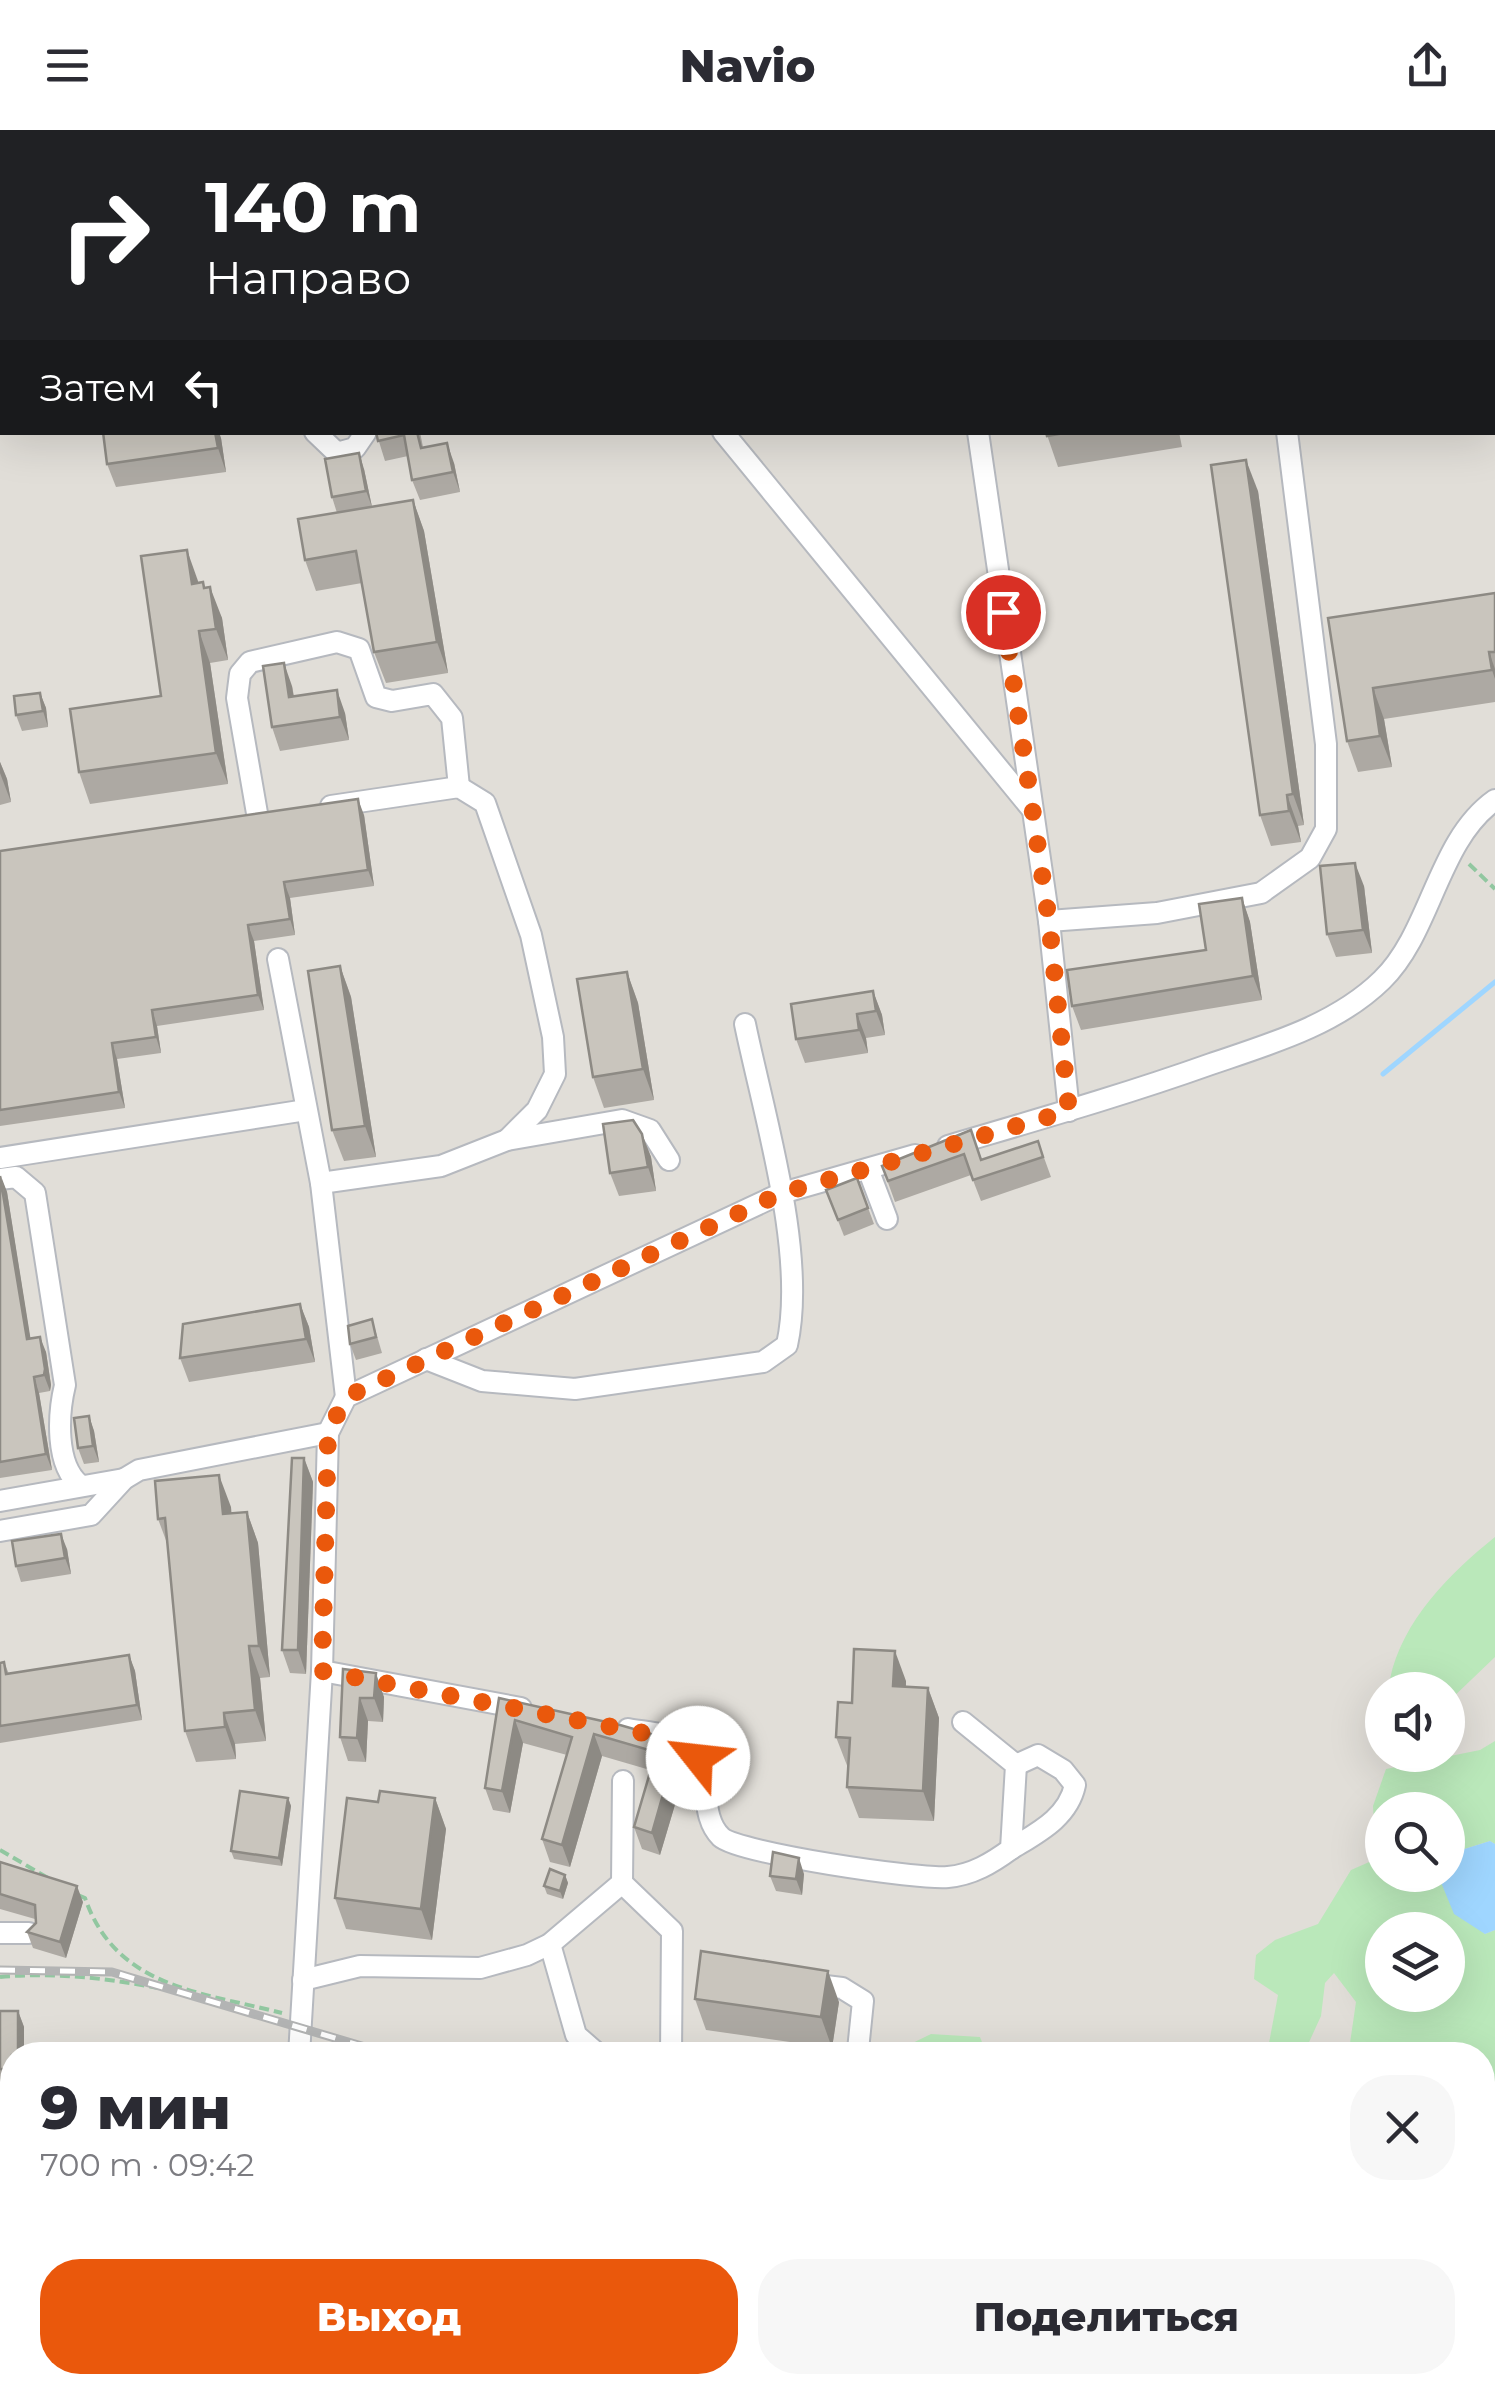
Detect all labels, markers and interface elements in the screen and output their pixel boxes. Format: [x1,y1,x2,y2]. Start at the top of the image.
icon: menu [40,38,95,93]
text: Navio [679,38,816,93]
icon: share [1400,38,1455,93]
text: 140 m [205,164,421,250]
icon: right [40,170,170,300]
text: Направо [205,250,411,305]
icon: left [176,360,231,415]
text: Затем [40,364,156,411]
pin [961,570,1046,655]
icon: arrive [976,585,1031,640]
map controls [1365,1672,1465,2012]
button: sound [1365,1672,1465,1772]
position arrow [646,1706,750,1810]
button: search [1365,1792,1465,1892]
button: layers [1365,1912,1465,2012]
text: 9 мин [40,2071,231,2144]
button: close [1350,2075,1455,2180]
text: 700 m · 09:42 [40,2145,254,2184]
button: Выход [40,2259,738,2374]
button: Поделиться [758,2259,1455,2374]

